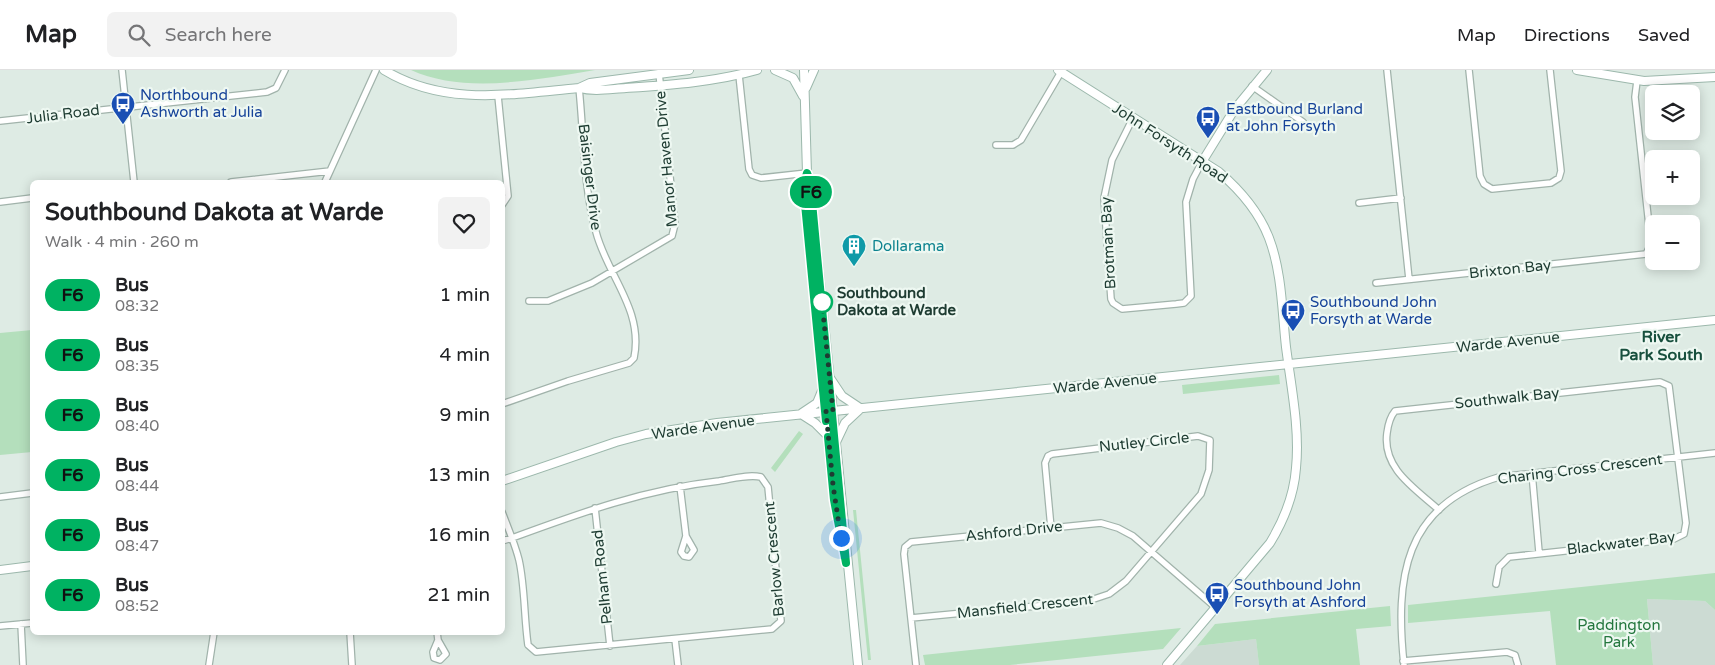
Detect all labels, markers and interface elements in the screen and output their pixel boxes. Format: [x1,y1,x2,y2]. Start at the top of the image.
search box [107,12,457,57]
text: Map [25,20,77,49]
icon: search [125,21,153,49]
text: Search here [165,24,272,46]
text: Map [1457,24,1496,46]
text: Directions [1524,24,1610,46]
text: Saved [1638,24,1690,46]
map controls [1645,85,1700,270]
button: layers [1645,85,1700,140]
place label: Northbound Ashworth at Julia [140,86,263,121]
street label: Manor Haven Drive [651,90,681,228]
bus stop icon: Northbound Ashworth at Julia [110,91,136,125]
street label: John Forsyth Road [1109,99,1231,187]
place label: Eastbound Burland at John Forsyth [1226,100,1363,135]
street label: Julia Road [25,101,101,127]
bus stop icon: Eastbound Burland at John Forsyth [1195,105,1221,139]
street label: Baisinger Drive [575,123,605,231]
button: + [1645,150,1700,205]
line badge: F6 [788,176,834,208]
text: F6 [800,181,822,203]
street label: Brotman Bay [1097,196,1119,290]
button: heart [438,197,490,249]
text: Southbound Dakota at Warde [45,198,384,227]
button: − [1645,215,1700,270]
text: Walk · 4 min · 260 m [45,232,199,252]
building icon: Dollarama [841,233,867,267]
place label: Dollarama [872,237,944,255]
street label: Brixton Bay [1468,256,1552,282]
text: Bus [115,274,149,296]
text: F6 [61,284,84,306]
text: 1 min [439,284,490,306]
place label: Southbound Dakota at Warde [837,284,957,319]
marker: Southbound Dakota at Warde [811,291,833,313]
place label: Southbound John Forsyth at Warde [1310,293,1437,328]
text: 08:32 [115,296,159,316]
bus stop icon: Southbound John Forsyth at Warde [1280,298,1306,332]
district label: River Park South [1619,327,1703,365]
street label: Warde Avenue [1455,328,1561,356]
text: Bus [115,334,149,356]
text: F6 [61,344,84,366]
text: 4 min [439,344,490,366]
text: 08:35 [115,356,159,376]
street label: Warde Avenue [1052,369,1158,397]
street label: Southwalk Bay [1454,384,1560,412]
text: Bus [115,394,149,416]
text: F6 [61,404,84,426]
text: 9 min [439,404,490,426]
street label: Warde Avenue [650,411,756,443]
text: 08:40 [115,416,159,436]
street label: Nutley Circle [1098,428,1190,456]
street label: Charing Cross Crescent [1497,450,1664,488]
text: Bus [115,454,149,476]
text: F6 [61,464,84,486]
text: 13 min [427,464,490,486]
text: 08:44 [115,476,159,496]
street label: Barlow Crescent [760,500,788,617]
text: Bus [115,514,149,536]
street label: Ashford Drive [965,517,1063,545]
text: F6 [61,524,84,546]
text: 16 min [427,524,490,546]
your location [829,526,854,551]
street label: Blackwater Bay [1566,527,1676,559]
street label: Pelham Road [588,529,616,625]
text: 08:47 [115,536,159,556]
text: Bus [115,574,149,596]
place label: Southbound John Forsyth at Ashford [1234,576,1366,611]
bus stop icon: Southbound John Forsyth at Ashford [1204,581,1230,615]
text: F6 [61,584,84,606]
text: 21 min [427,584,490,606]
street label: Mansfield Crescent [956,590,1094,622]
text: 08:52 [115,596,159,616]
park label: Paddington Park [1577,616,1661,651]

